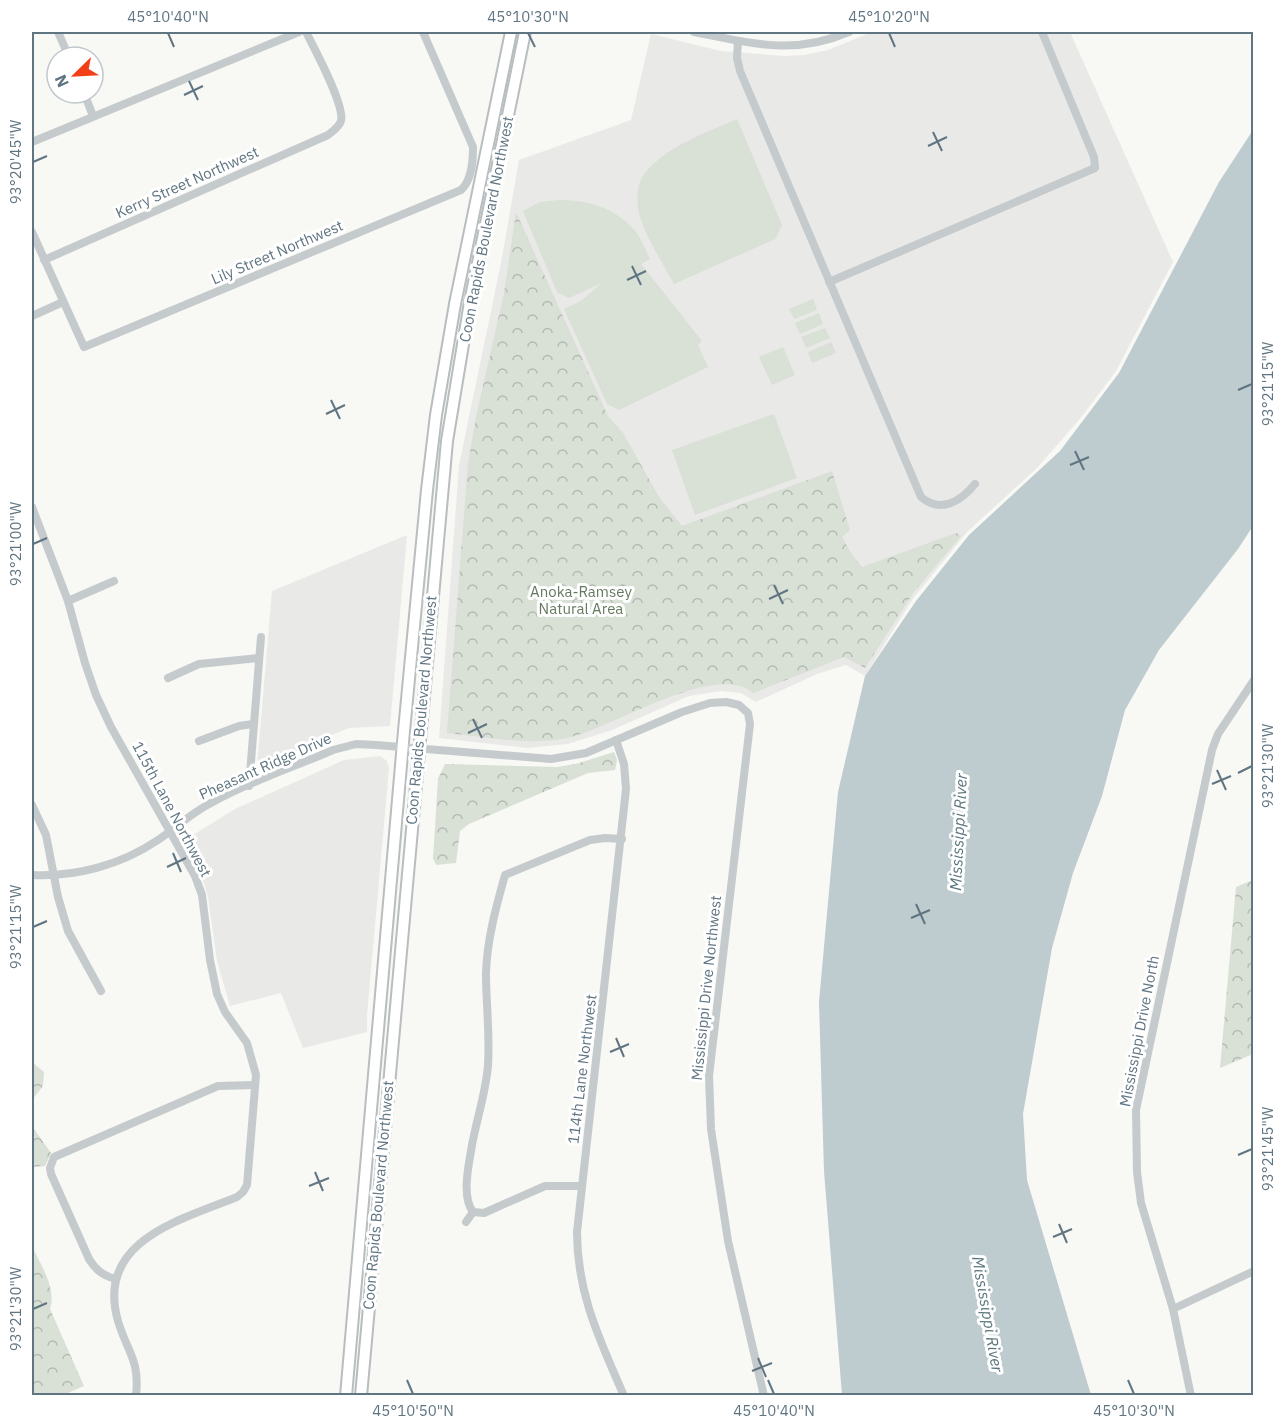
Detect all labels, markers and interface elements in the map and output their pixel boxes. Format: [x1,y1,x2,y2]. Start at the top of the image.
text: 45°10'40"N [127,7,209,26]
text: 45°10'30"N [487,7,569,26]
text: 45°10'20"N [848,7,930,26]
north arrow [45,45,105,105]
text: N [50,72,73,90]
street label: Coon Rapids Boulevard Northwest [455,114,517,344]
text: 93°20'45"W [6,119,25,204]
street label: Kerry Street Northwest [112,142,262,222]
street label: Lily Street Northwest [208,216,346,288]
text: 93°21'15"W [1258,341,1277,426]
text: 93°21'00"W [6,501,25,586]
park label: Anoka-Ramsey Natural Area [530,582,632,618]
street label: Coon Rapids Boulevard Northwest [402,595,440,825]
text: 93°21'30"W [1258,723,1277,808]
street label: Pheasant Ridge Drive [196,728,334,804]
street label: 115th Lane Northwest [128,738,216,880]
water label: Mississippi River [945,772,971,891]
text: 93°21'15"W [6,884,25,969]
street label: Mississippi Drive Northwest [687,895,725,1081]
street label: Mississippi Drive North [1115,954,1163,1108]
street label: 114th Lane Northwest [563,993,601,1145]
street label: Coon Rapids Boulevard Northwest [359,1080,397,1310]
text: 93°21'45"W [1258,1106,1277,1191]
water label: Mississippi River [968,1254,1008,1375]
text: 93°21'30"W [6,1266,25,1351]
text: 45°10'50"N [372,1401,454,1420]
text: 45°10'40"N [733,1401,815,1420]
text: 45°10'30"N [1093,1401,1175,1420]

